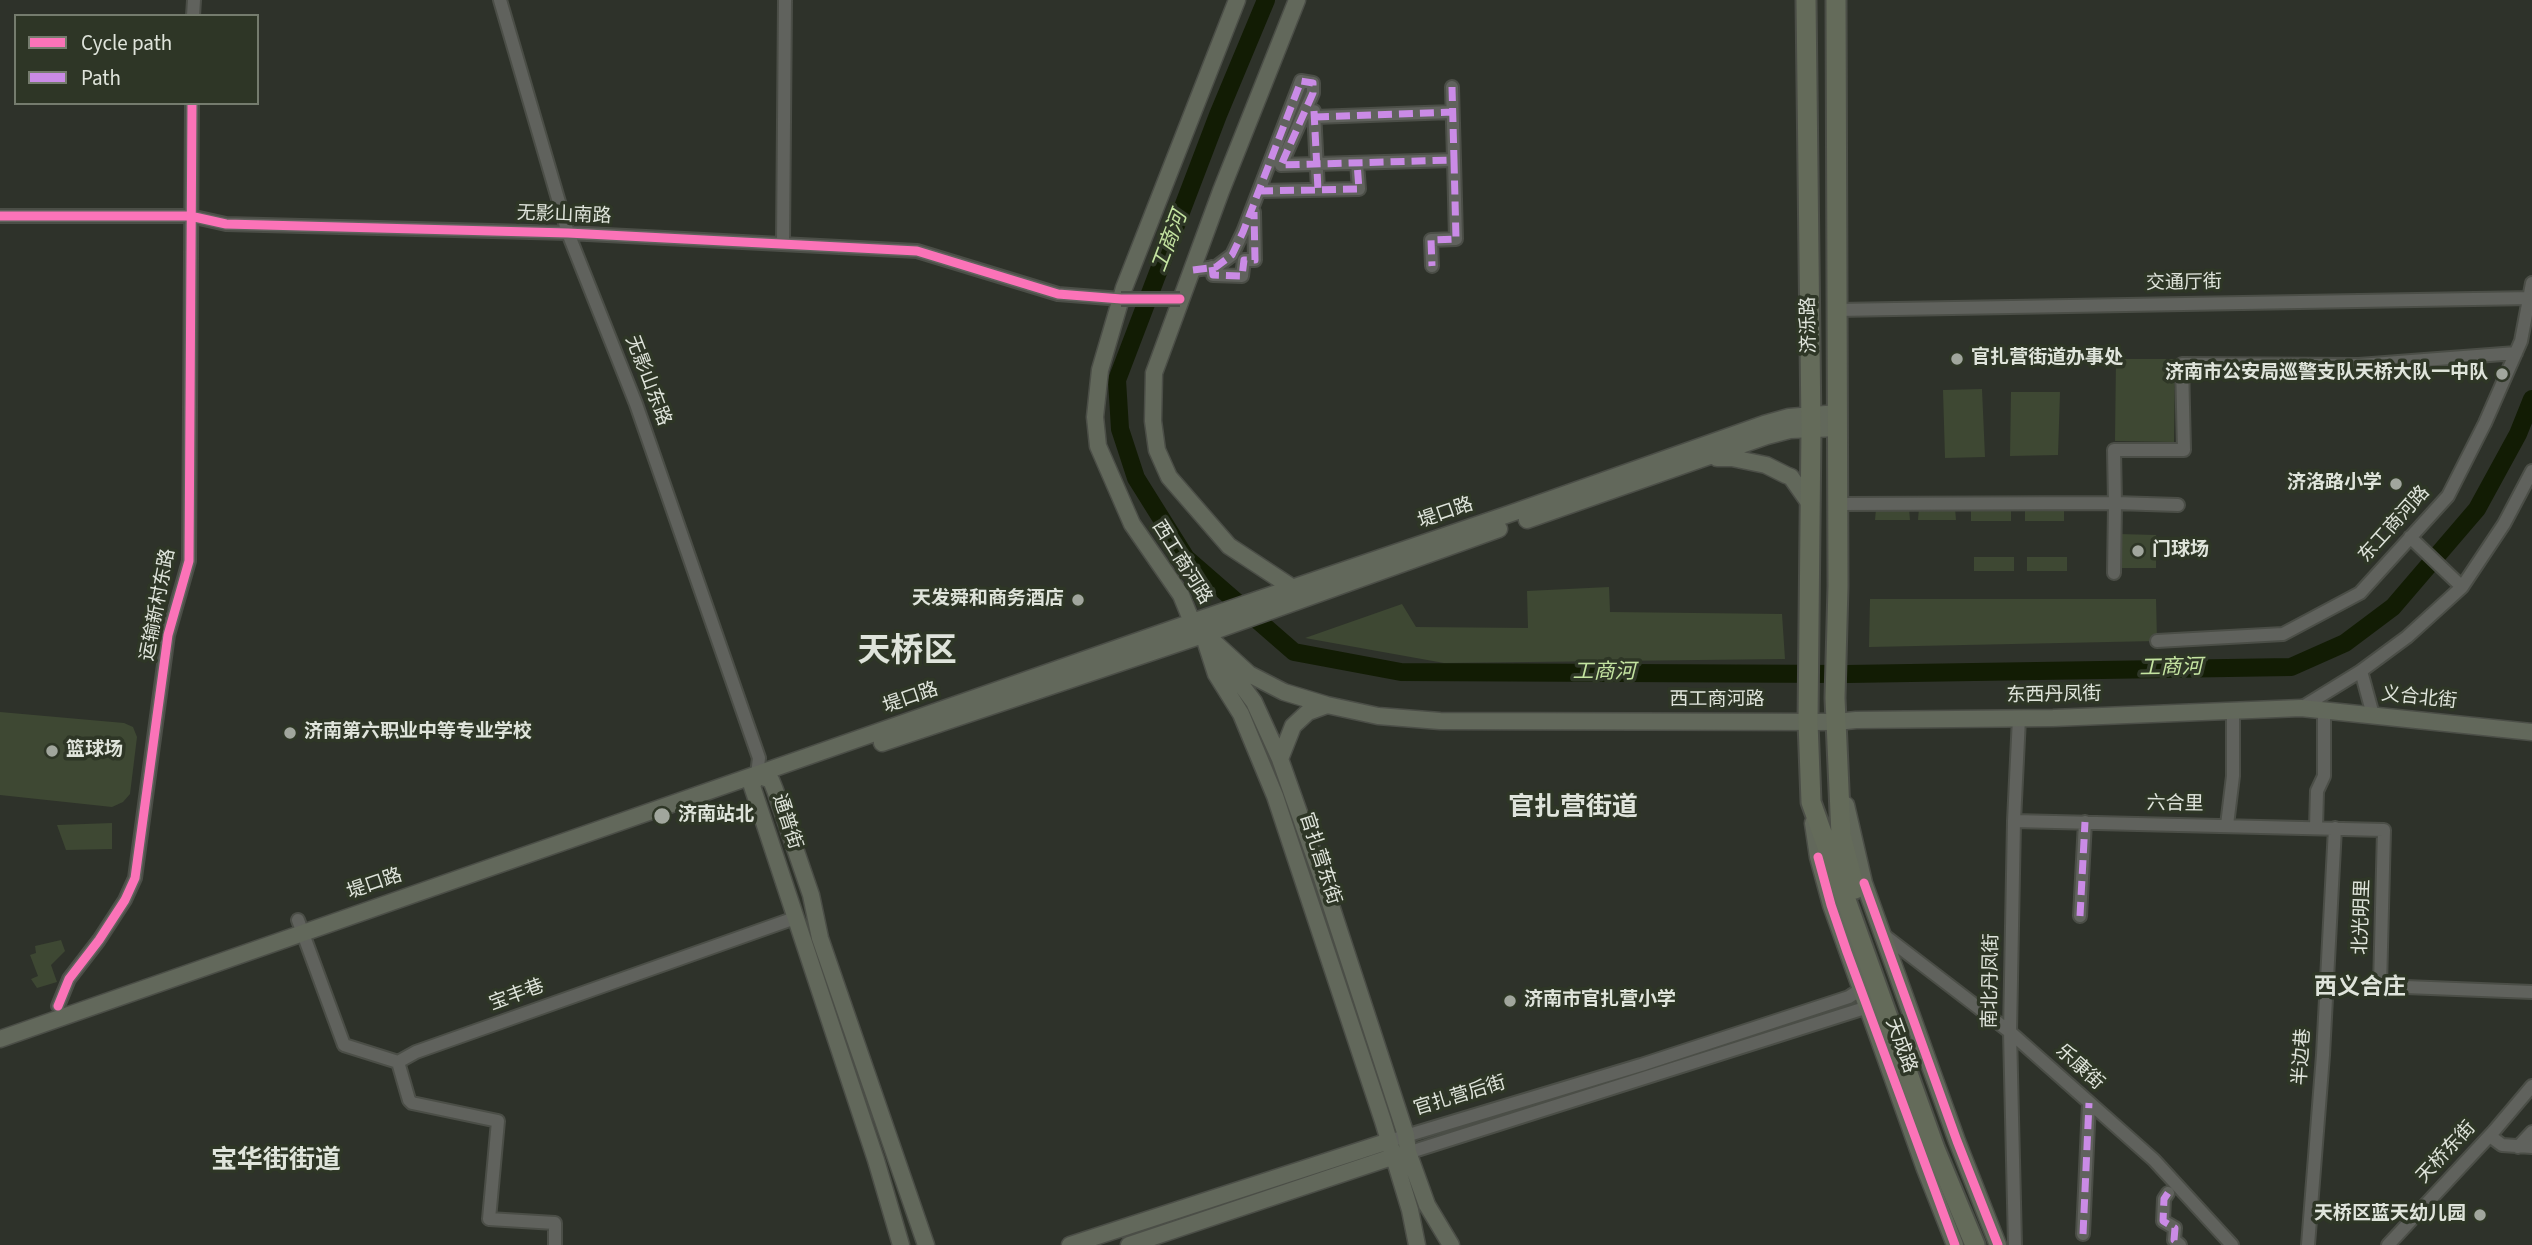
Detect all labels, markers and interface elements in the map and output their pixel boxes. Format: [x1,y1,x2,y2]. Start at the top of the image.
legend [14,14,259,105]
text: Cycle path [81,28,172,58]
text: Path [81,63,121,93]
street label: 无影山南路 [516,203,612,229]
water label: 工商河 [1148,208,1194,276]
street label: 交通厅街 [2146,272,2222,296]
street label: 济泺路 [1798,296,1822,354]
street label: 无影山东路 [619,333,675,429]
place label: 官扎营街道办事处 [1971,348,2123,370]
marker: 官扎营街道办事处 [1949,351,1965,367]
place label: 济南市公安局巡警支队天桥大队一中队 [2165,363,2488,385]
marker: 济南市公安局巡警支队天桥大队一中队 [2494,366,2510,382]
place label: 济洛路小学 [2287,473,2382,495]
marker: 济洛路小学 [2388,476,2404,492]
street label: 东工商河路 [2355,482,2435,568]
street label: 堤口路 [1415,494,1477,534]
street label: 西工商河路 [1146,517,1216,609]
place label: 门球场 [2152,540,2209,562]
marker: 门球场 [2130,543,2146,559]
street label: 运输新村东路 [137,547,181,663]
place label: 天发舜和商务酒店 [912,589,1064,611]
marker: 天发舜和商务酒店 [1070,592,1086,608]
district label: 天桥区 [858,634,956,674]
water label: 工商河 [2139,656,2203,682]
water label: 工商河 [1573,660,1635,686]
street label: 堤口路 [880,679,942,719]
street label: 东西丹凤街 [2006,684,2102,708]
street label: 义合北街 [2380,684,2458,714]
street label: 西工商河路 [1670,690,1764,712]
place label: 济南第六职业中等专业学校 [304,722,532,744]
marker: 济南第六职业中等专业学校 [282,725,298,741]
place label: 篮球场 [66,740,123,762]
marker: 篮球场 [44,743,60,759]
street label: 通普街 [766,791,806,853]
district label: 官扎营街道 [1508,793,1638,825]
street label: 六合里 [2146,793,2204,817]
place label: 济南站北 [678,805,754,827]
marker: 济南站北 [652,806,672,826]
street label: 官扎营东街 [1293,810,1345,908]
street label: 堤口路 [344,865,406,905]
street label: 北光明里 [2350,879,2376,955]
street label: 南北丹凤街 [1980,933,2004,1029]
district label: 西义合庄 [2314,975,2406,1003]
street label: 宝丰巷 [486,976,548,1016]
place label: 济南市官扎营小学 [1524,990,1676,1012]
marker: 济南市官扎营小学 [1502,993,1518,1009]
street label: 天成路 [1880,1015,1920,1077]
street label: 半边巷 [2290,1028,2316,1086]
street label: 乐康街 [2050,1040,2108,1096]
street label: 官扎营后街 [1411,1072,1509,1122]
street label: 天桥东街 [2413,1117,2481,1189]
district label: 宝华街街道 [211,1146,341,1178]
place label: 天桥区蓝天幼儿园 [2314,1204,2466,1226]
marker: 天桥区蓝天幼儿园 [2472,1207,2488,1223]

